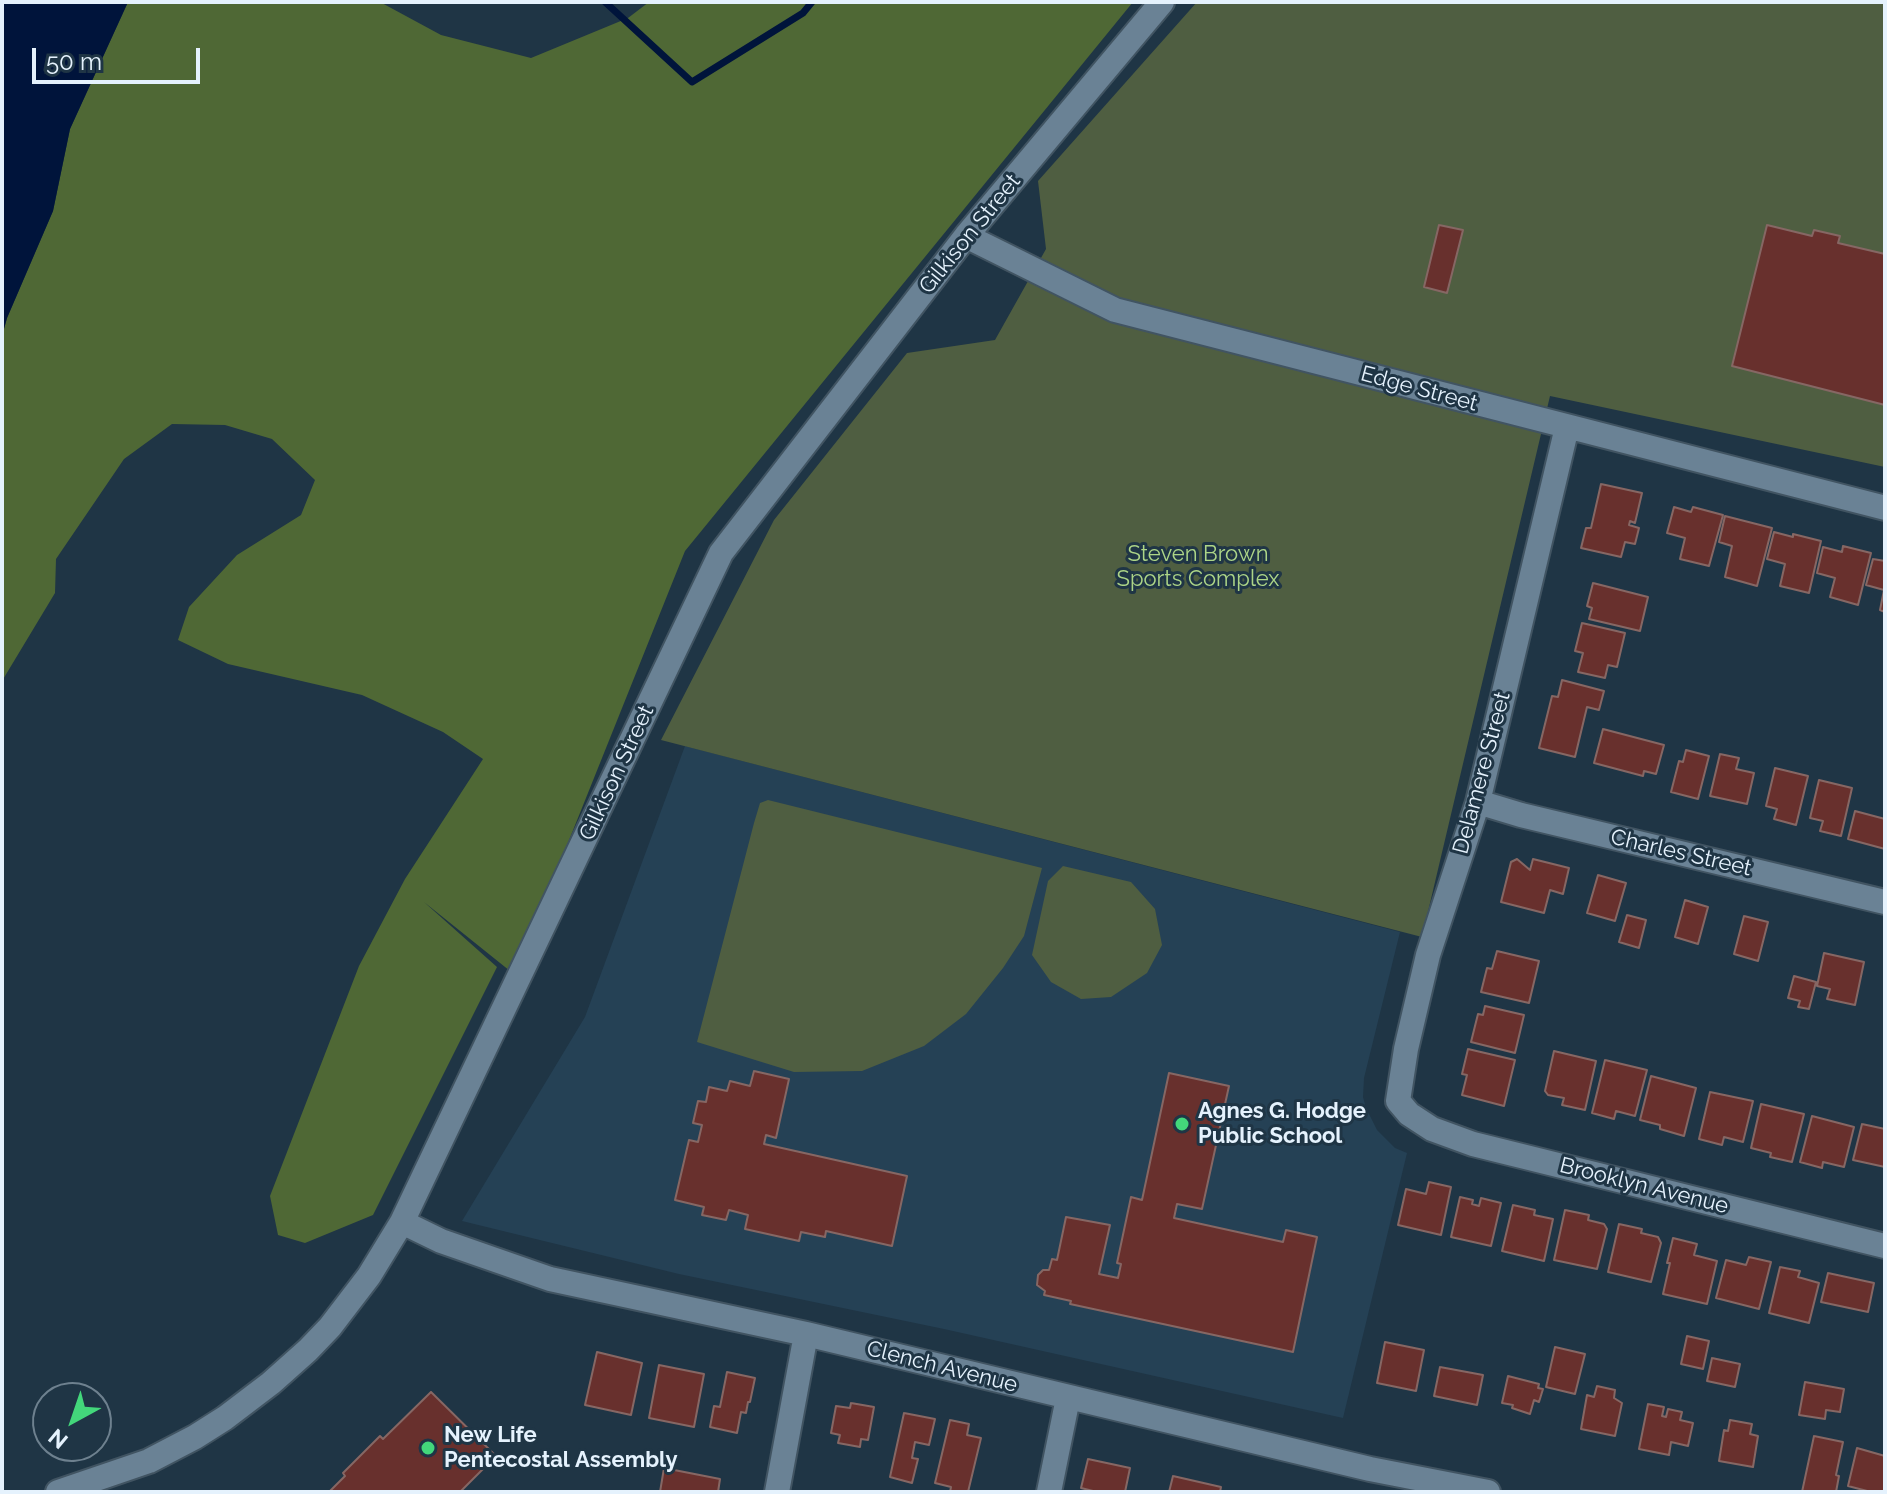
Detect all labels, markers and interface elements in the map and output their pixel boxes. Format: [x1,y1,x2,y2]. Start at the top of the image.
scale bar [36,32,204,82]
text: 50 m [46,47,102,76]
street label: Gilkison Street [914,169,1026,299]
street label: Edge Street [1358,361,1480,417]
park label: Steven Brown Sports Complex [1117,541,1279,592]
street label: Delamere Street [1448,689,1516,857]
street label: Gilkison Street [574,701,660,845]
street label: Charles Street [1608,824,1754,882]
place label: Agnes G. Hodge Public School [1198,1098,1366,1150]
marker: Agnes G. Hodge Public School [1173,1115,1191,1133]
street label: Brooklyn Avenue [1557,1152,1731,1220]
street label: Clench Avenue [864,1336,1020,1398]
north arrow [32,1382,112,1462]
place label: New Life Pentecostal Assembly [444,1422,678,1474]
text: N [43,1424,73,1454]
marker: New Life Pentecostal Assembly [419,1439,437,1457]

